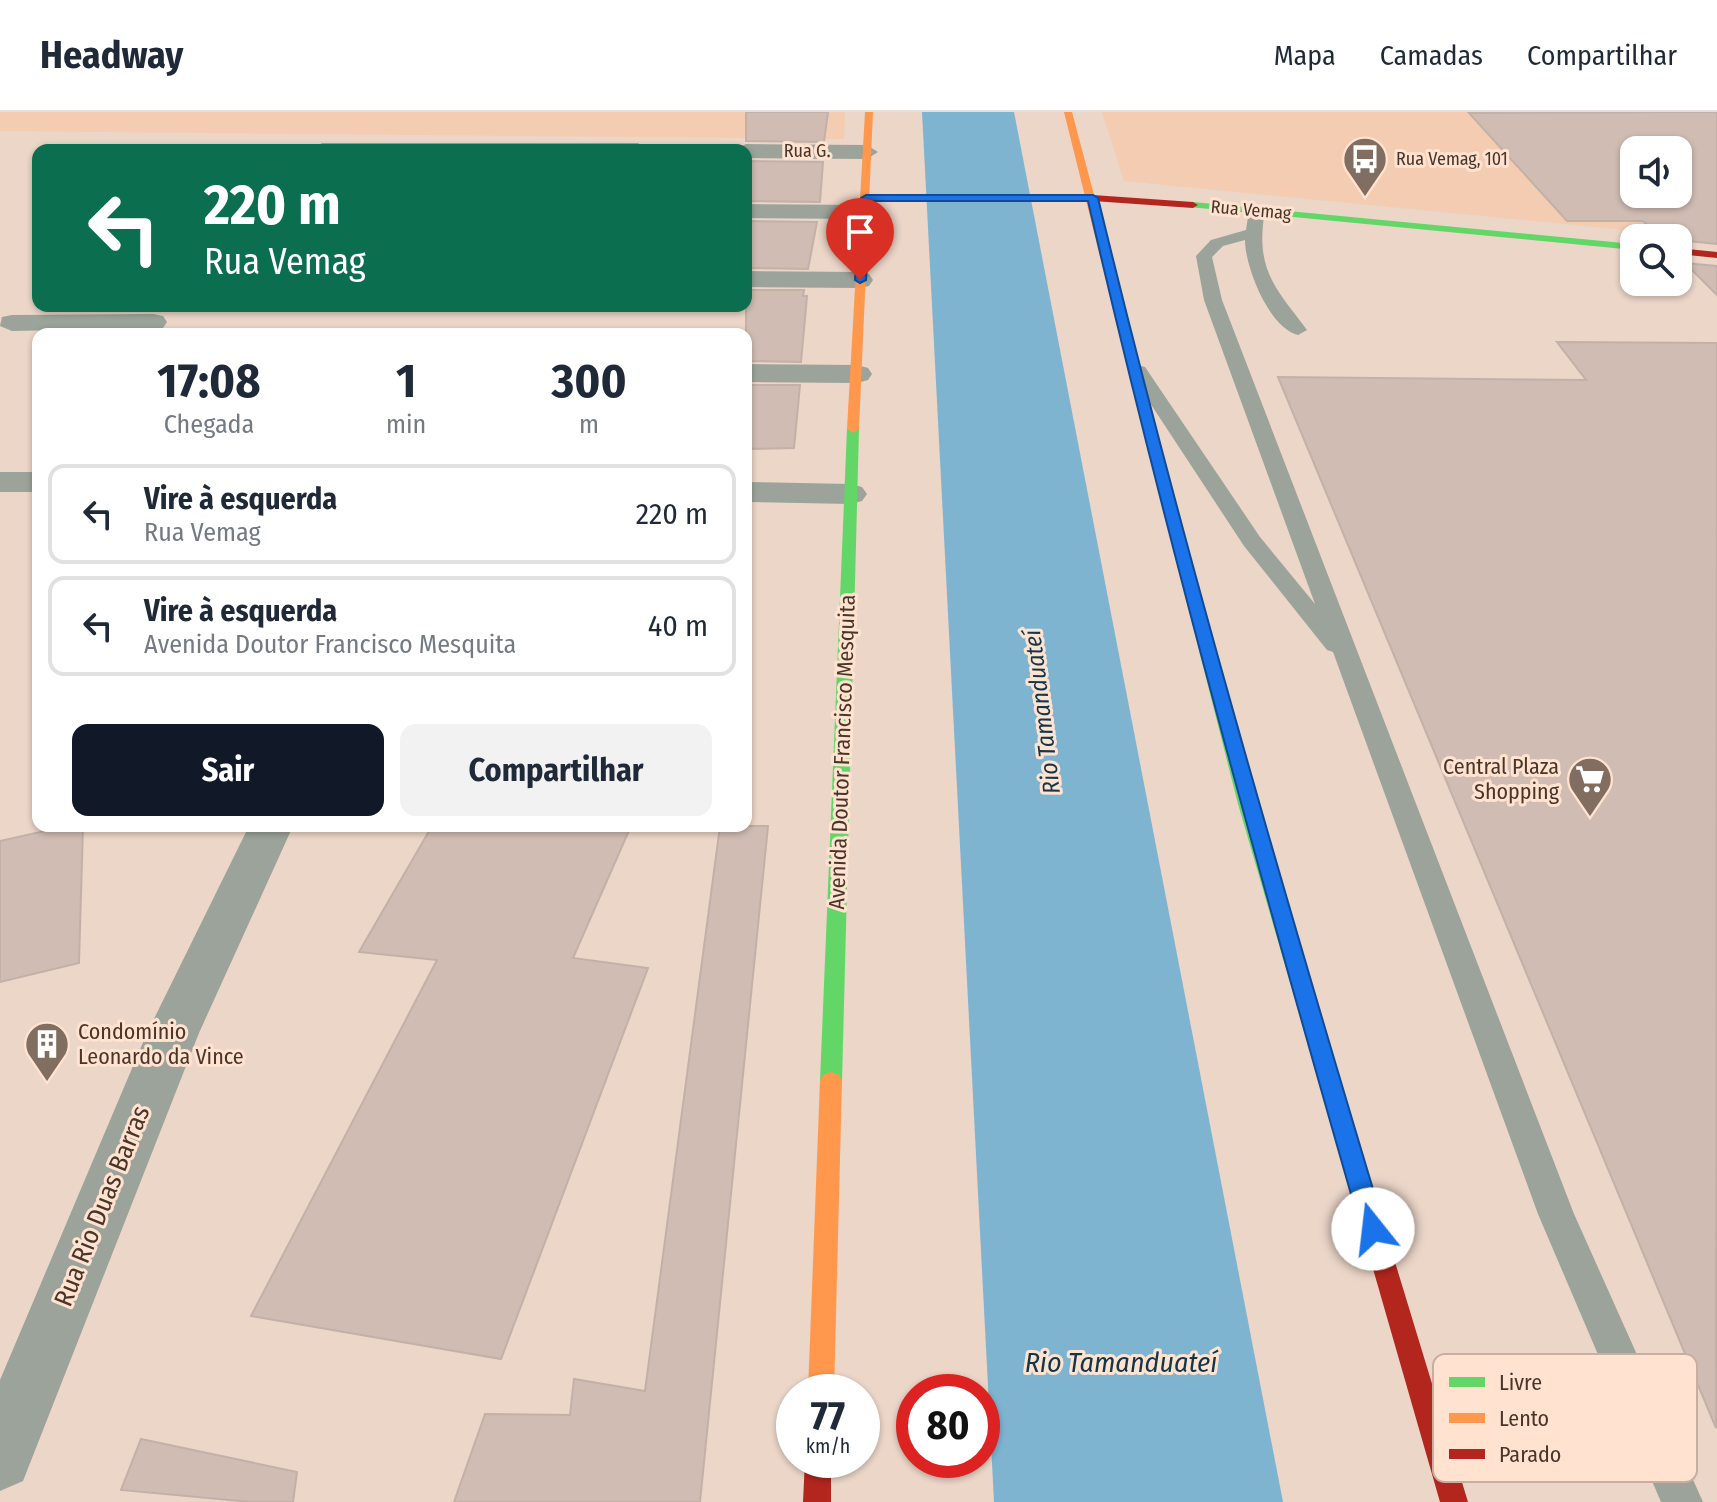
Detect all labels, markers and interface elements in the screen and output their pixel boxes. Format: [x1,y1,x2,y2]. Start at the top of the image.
text: Headway [40,32,183,78]
text: Mapa [1274,39,1336,72]
text: Camadas [1380,39,1483,72]
text: Compartilhar [1527,39,1677,72]
bus stop icon: Rua Vemag, 101 [1341,135,1389,198]
map controls [1620,136,1692,296]
button: sound [1620,136,1692,208]
street label: Rua G. [784,140,830,162]
place label: Rua Vemag, 101 [1396,148,1508,170]
text: 220 m [204,172,341,239]
icon: left [72,176,176,280]
street label: Rua Vemag [1210,196,1293,225]
pin [826,198,894,280]
icon: arrive [838,210,882,254]
button: search [1620,224,1692,296]
text: Rua Vemag [204,240,366,284]
text: 17:08 [157,352,261,410]
text: 1 [396,352,416,410]
text: 300 [552,352,627,410]
text: Chegada [164,409,254,440]
text: min [386,409,426,440]
text: m [579,409,599,440]
text: Vire à esquerda [144,481,337,517]
icon: left [76,492,120,536]
text: 220 m [636,496,708,532]
text: Rua Vemag [144,517,261,548]
text: Vire à esquerda [144,593,337,629]
street label: Avenida Doutor Francisco Mesquita [823,594,861,910]
icon: left [76,604,120,648]
text: 40 m [648,608,708,644]
water label: Rio Tamanduateí [1018,626,1066,796]
text: Avenida Doutor Francisco Mesquita [144,629,516,660]
button: Sair [72,724,384,816]
button: Compartilhar [400,724,712,816]
place label: Central Plaza Shopping [1443,753,1560,805]
supermarket icon: Central Plaza Shopping [1566,755,1614,818]
place label: Condomínio Leonardo da Vince [78,1018,244,1070]
building icon: Condomínio Leonardo da Vince [23,1020,71,1083]
street label: Rua Rio Duas Barras [48,1101,156,1311]
position arrow [1331,1187,1415,1271]
water label: Rio Tamanduateí [1025,1346,1219,1379]
legend [1433,1354,1697,1482]
text: Livre [1499,1369,1542,1396]
speed limit sign: 80 [896,1374,1000,1478]
text: 77 [811,1392,845,1440]
text: Lento [1499,1405,1549,1432]
text: km/h [806,1434,850,1458]
text: Parado [1499,1441,1561,1468]

